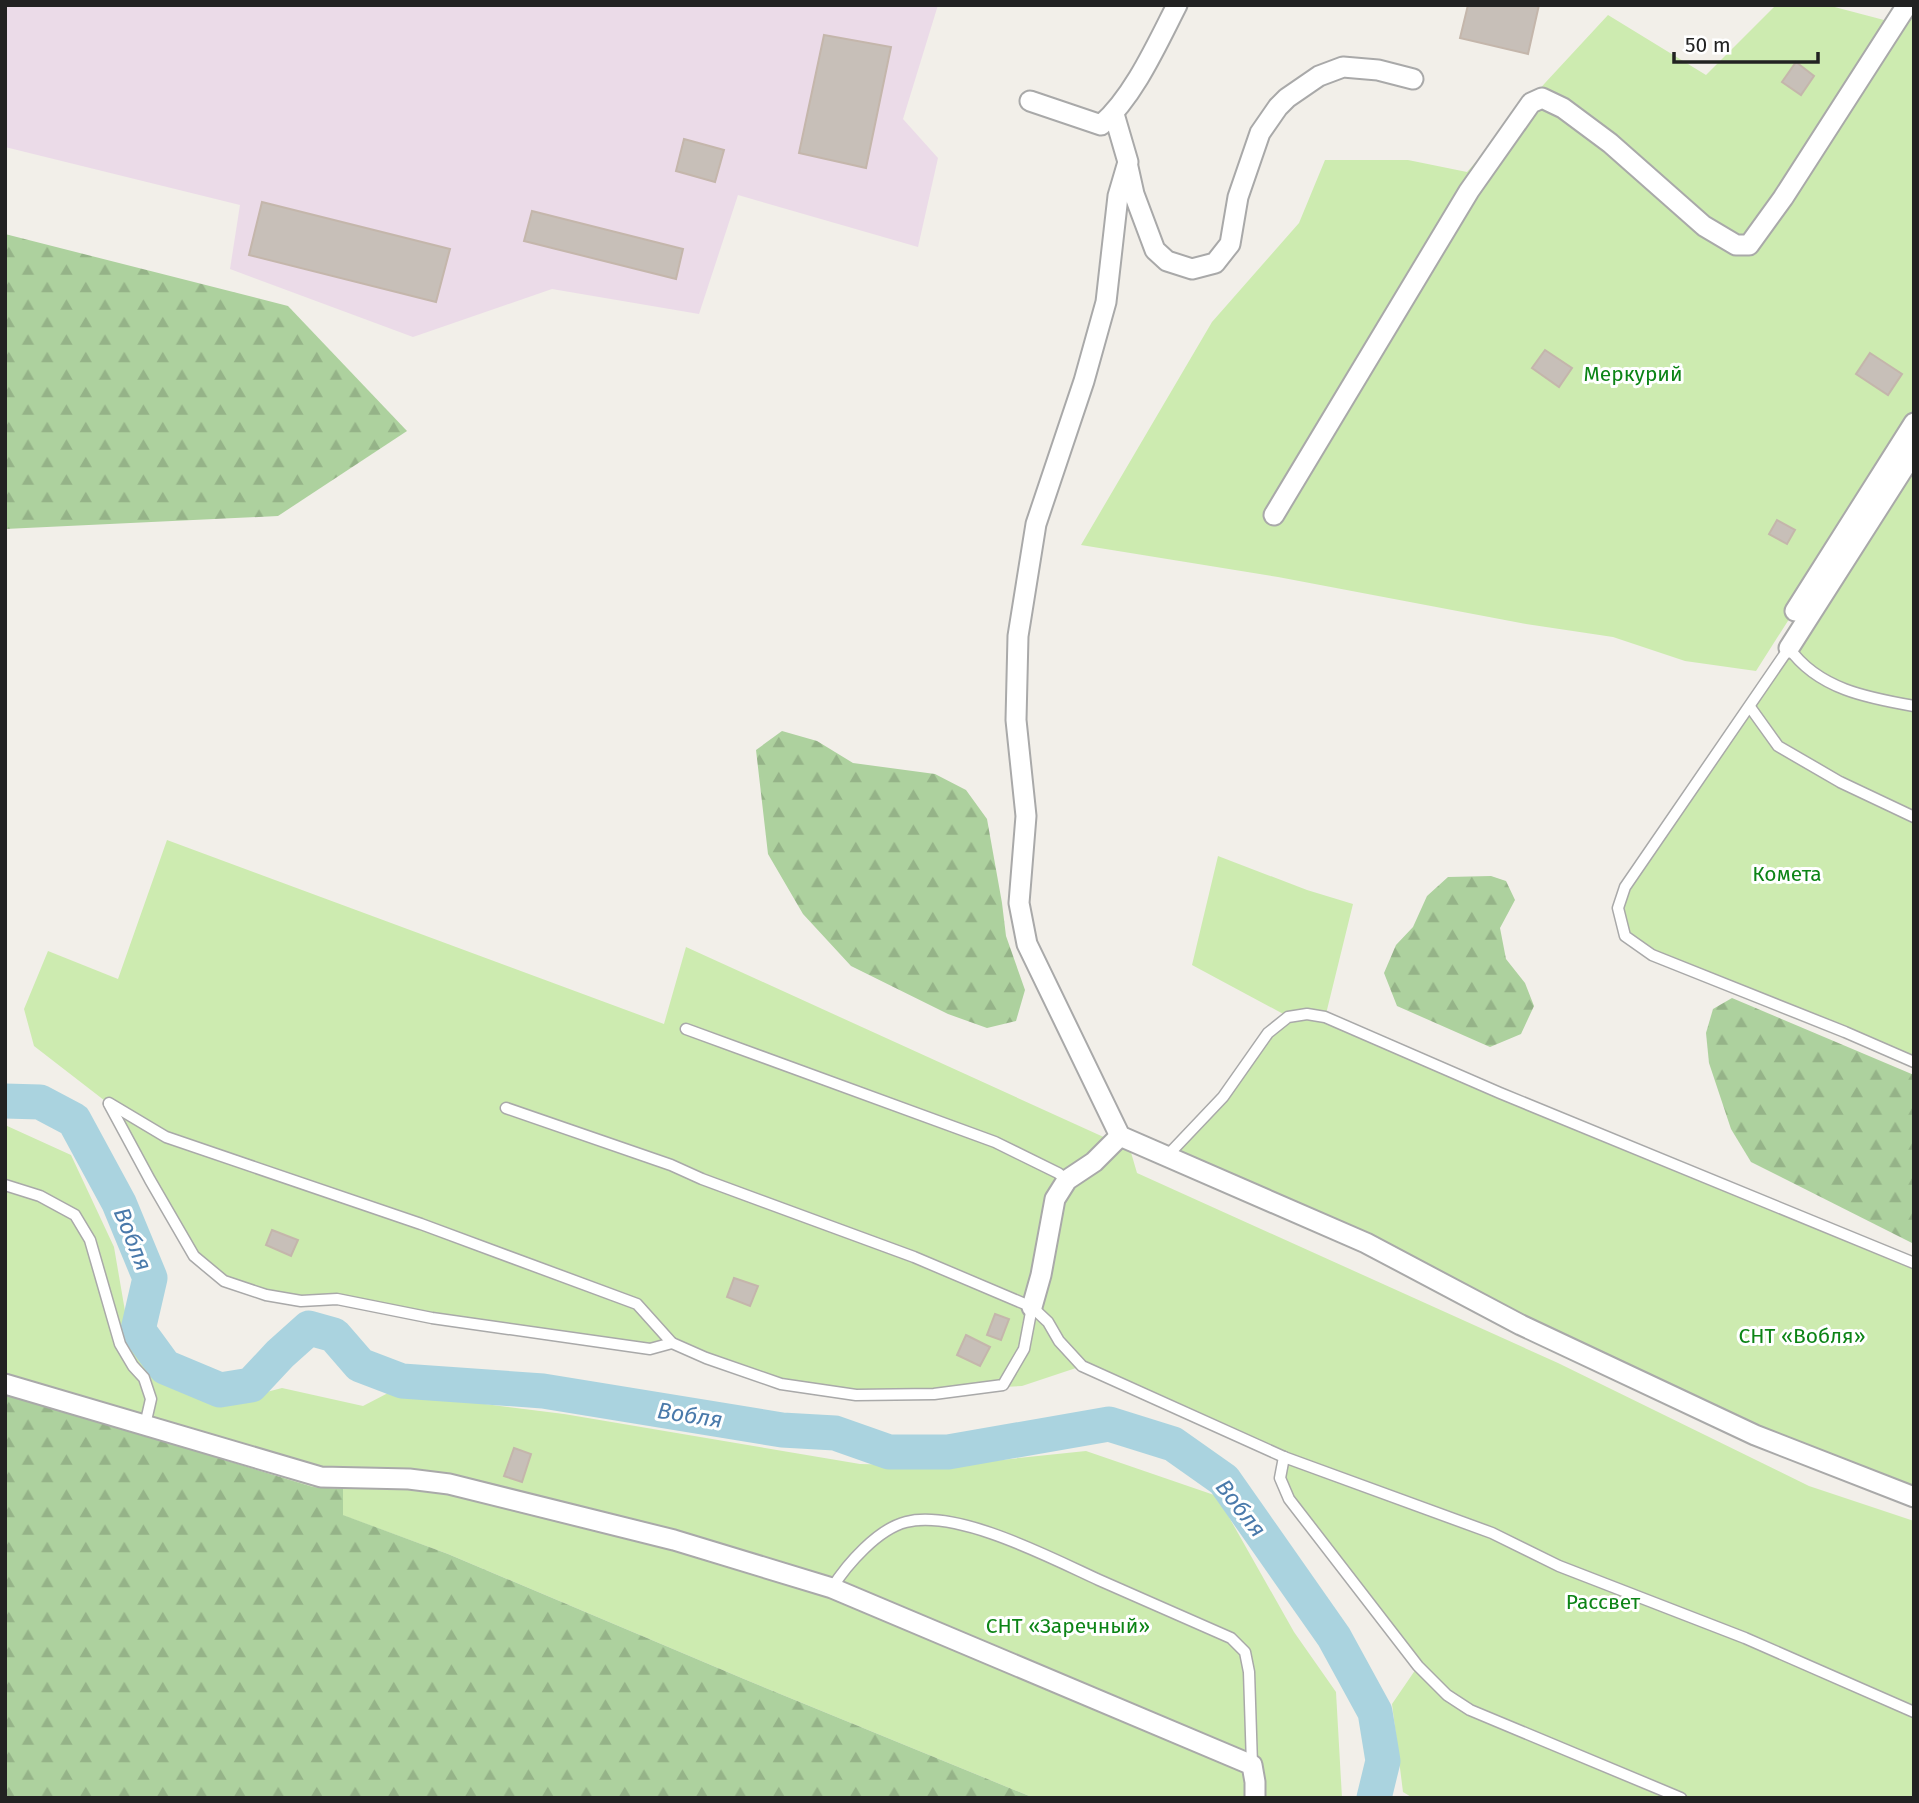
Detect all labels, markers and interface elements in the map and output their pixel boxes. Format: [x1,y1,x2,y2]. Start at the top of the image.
scale bar [1674,21,1818,65]
text: 50 m [1685,32,1731,58]
park label: Меркурий [1583,361,1683,387]
park label: Комета [1752,861,1822,887]
water label: Вобля [108,1203,158,1275]
park label: СНТ «Вобля» [1738,1323,1866,1349]
water label: Вобля [655,1396,725,1434]
water label: Вобля [1210,1473,1272,1543]
park label: Рассвет [1566,1589,1641,1615]
park label: СНТ «Заречный» [986,1613,1150,1639]

